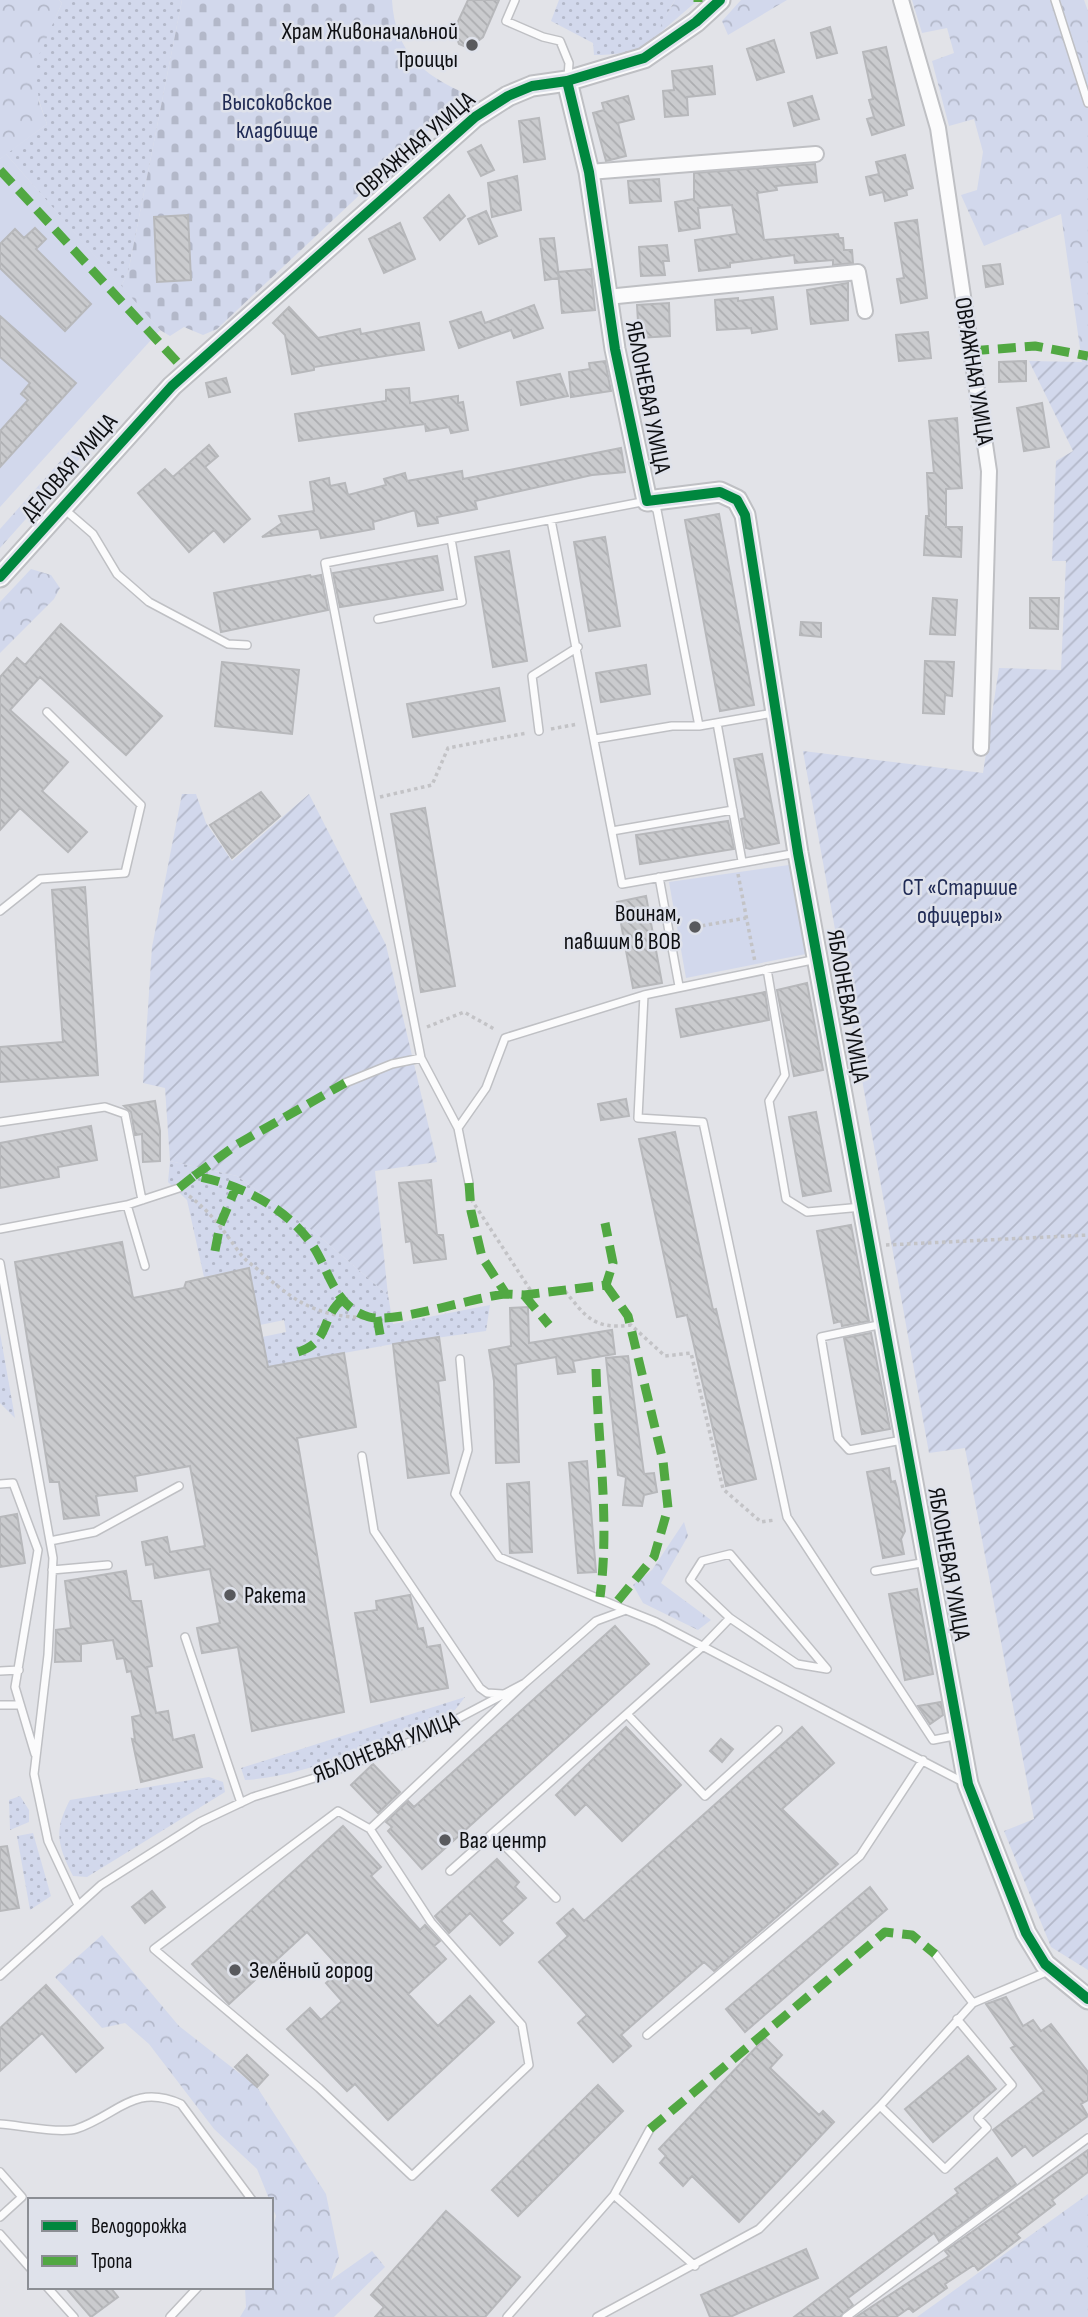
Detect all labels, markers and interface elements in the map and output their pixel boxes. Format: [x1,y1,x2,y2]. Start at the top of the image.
place label: Храм Живоначальной Троицы [281,17,458,74]
marker: Храм Живоначальной Троицы [464,37,480,53]
street label: ОВРАЖНАЯ УЛИЦА [349,85,481,205]
park label: Высоковское кладбище [222,88,332,145]
street label: ОВРАЖНАЯ УЛИЦА [948,295,1000,448]
street label: ЯБЛОНЕВАЯ УЛИЦА [619,318,677,477]
street label: ДЕЛОВАЯ УЛИЦА [15,407,124,527]
park label: СТ «Старшие офицеры» [902,873,1018,930]
place label: Воинам, павшим в ВОВ [564,899,681,956]
marker: Воинам, павшим в ВОВ [687,919,703,935]
street label: ЯБЛОНЕВАЯ УЛИЦА [820,927,876,1086]
street label: ЯБЛОНЕВАЯ УЛИЦА [921,1485,977,1644]
place label: Ракета [244,1581,306,1610]
marker: Ракета [222,1587,238,1603]
street label: ЯБЛОНЕВАЯ УЛИЦА [309,1704,464,1789]
place label: Ваг центр [459,1826,547,1855]
marker: Ваг центр [437,1832,453,1848]
place label: Зелёный город [249,1956,374,1985]
marker: Зелёный город [227,1962,243,1978]
legend [28,2198,273,2289]
text: Велодорожка [91,2214,187,2239]
text: Тропа [91,2249,132,2274]

